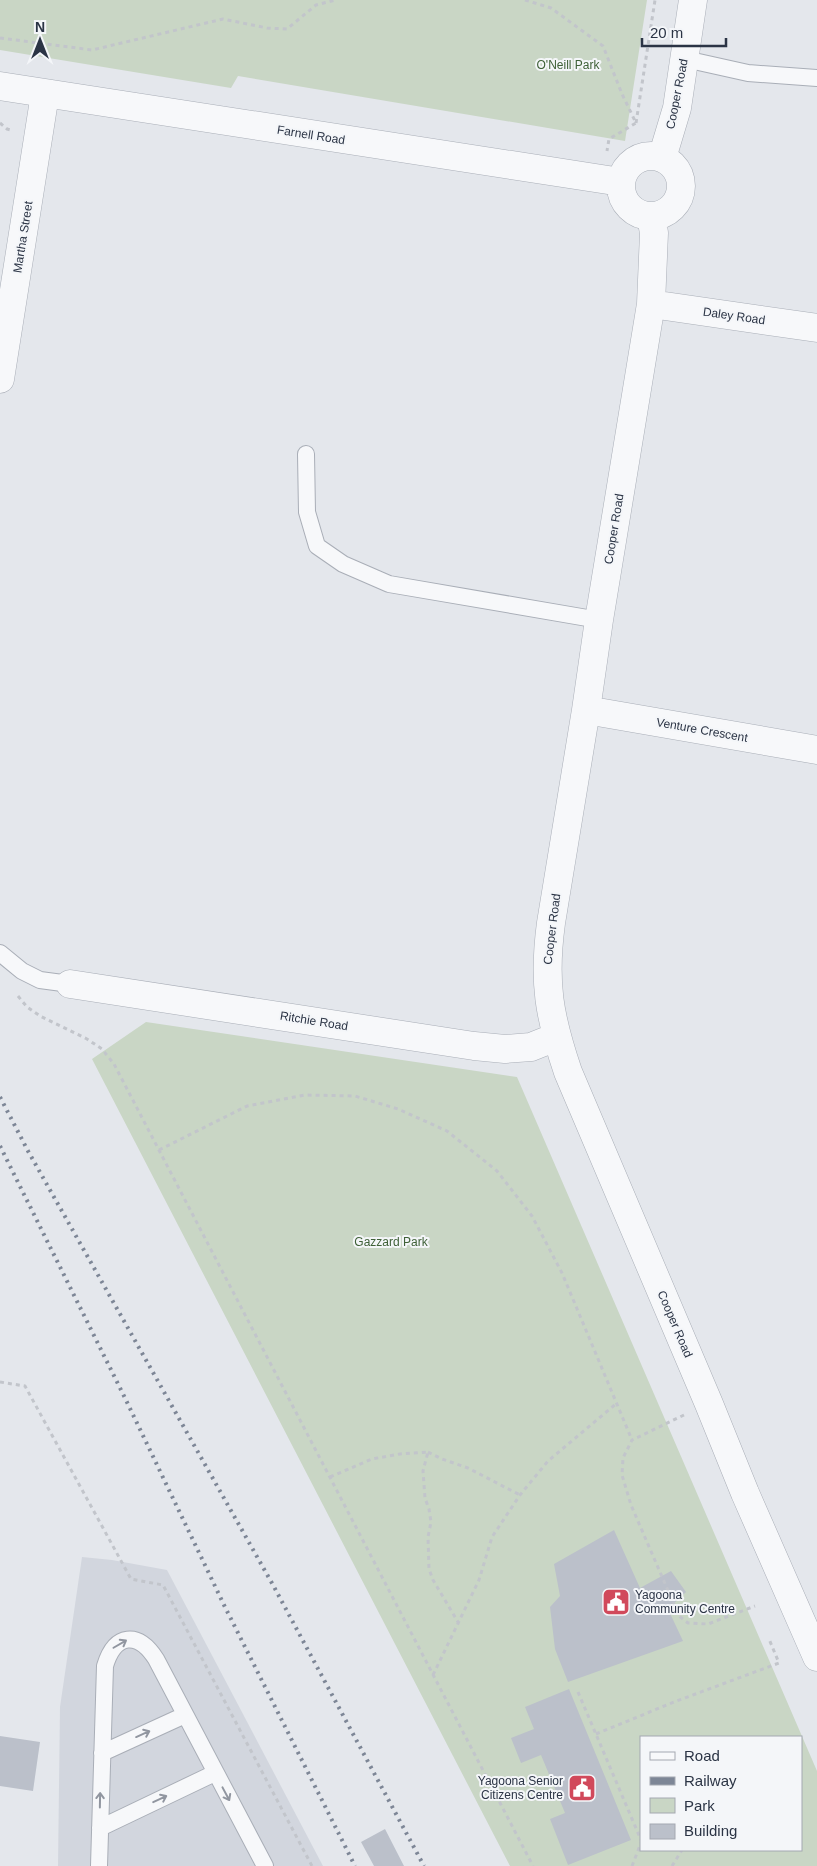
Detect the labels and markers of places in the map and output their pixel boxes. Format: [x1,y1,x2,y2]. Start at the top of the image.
public building icon: Yagoona Community Centre [601,1587,631,1617]
place label: Yagoona Community Centre [635,1588,735,1616]
public building icon: Yagoona Senior Citizens Centre [567,1773,597,1803]
place label: Yagoona Senior Citizens Centre [478,1774,563,1802]

